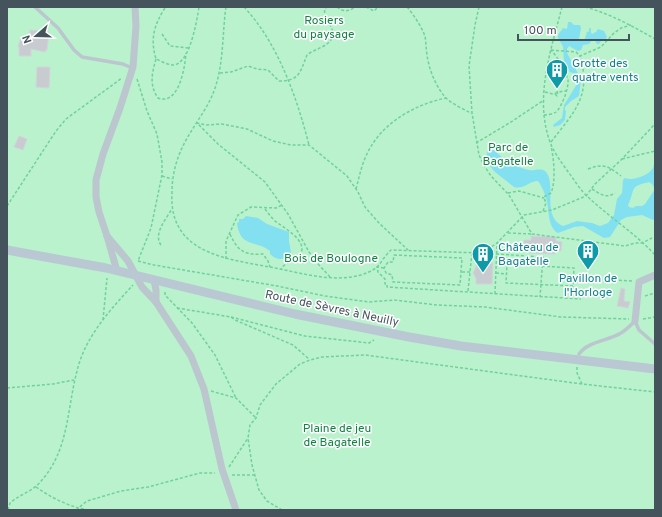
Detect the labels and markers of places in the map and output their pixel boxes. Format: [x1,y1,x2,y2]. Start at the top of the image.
place label: Grotte des quatre vents [572,56,639,86]
building icon: Grotte des quatre vents [544,57,570,90]
building icon: Pavillon de l'Horloge [575,238,601,271]
place label: Château de Bagatelle [498,240,559,270]
building icon: Château de Bagatelle [470,241,496,274]
place label: Pavillon de l'Horloge [559,271,617,301]

